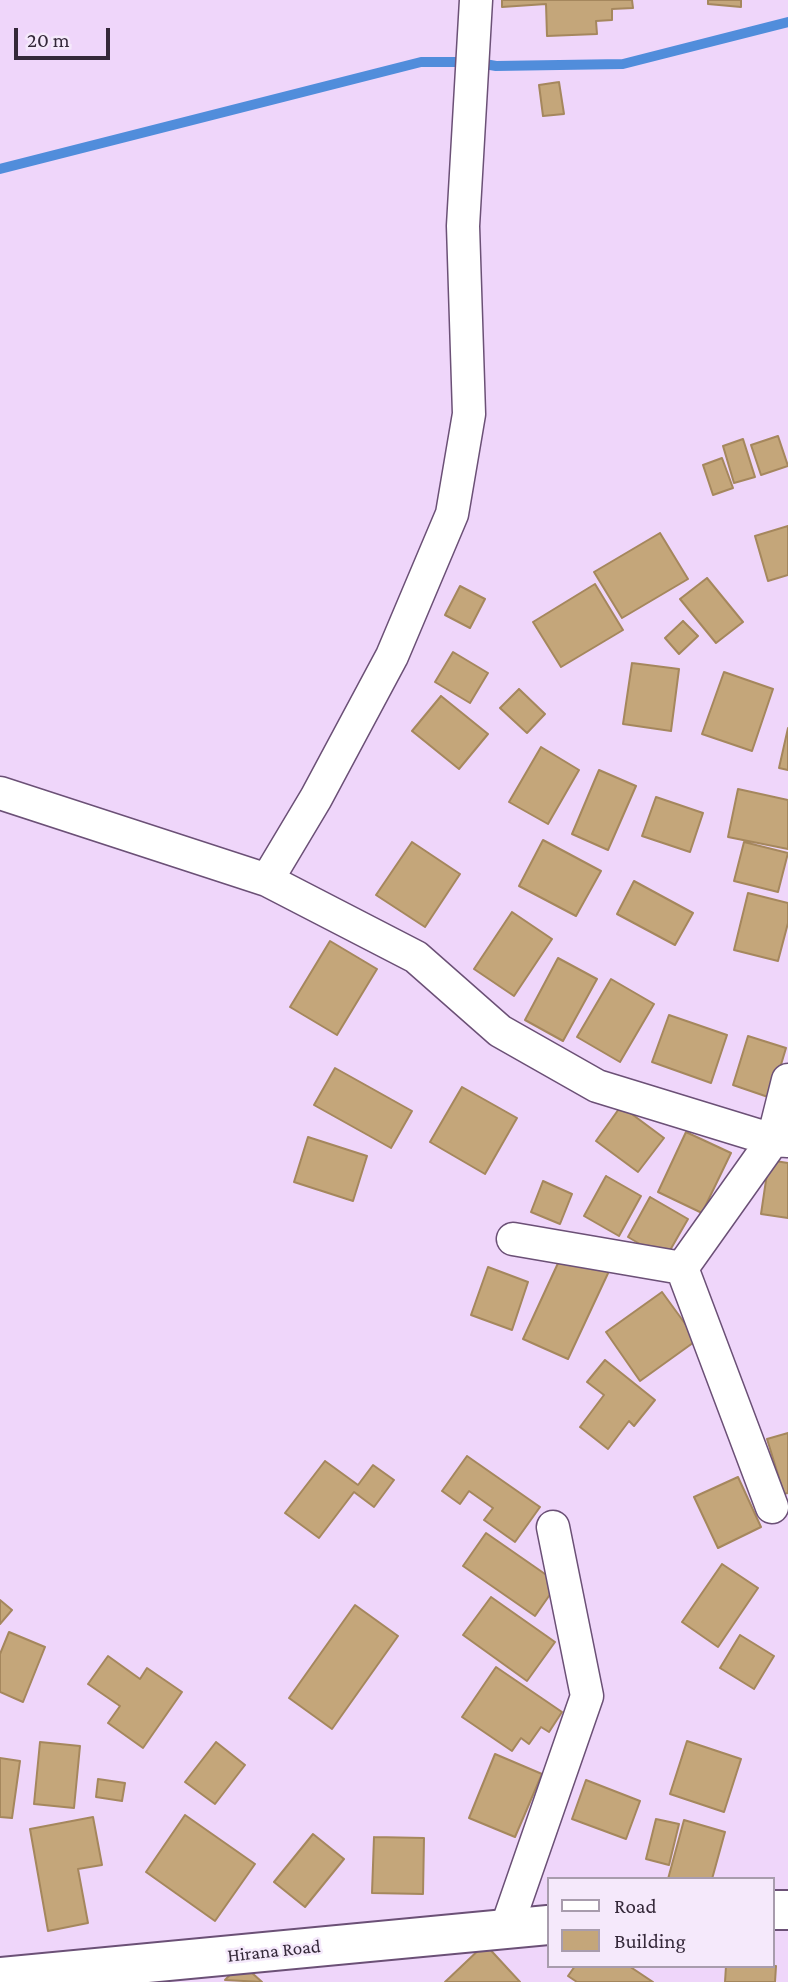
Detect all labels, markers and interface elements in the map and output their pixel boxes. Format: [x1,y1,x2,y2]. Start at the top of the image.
scale bar [18,14,114,58]
text: 20 m [27,28,70,52]
legend [546,1877,774,1968]
text: Road [614,1894,657,1918]
text: Building [614,1929,686,1953]
street label: Hirana Road [226,1935,322,1967]

